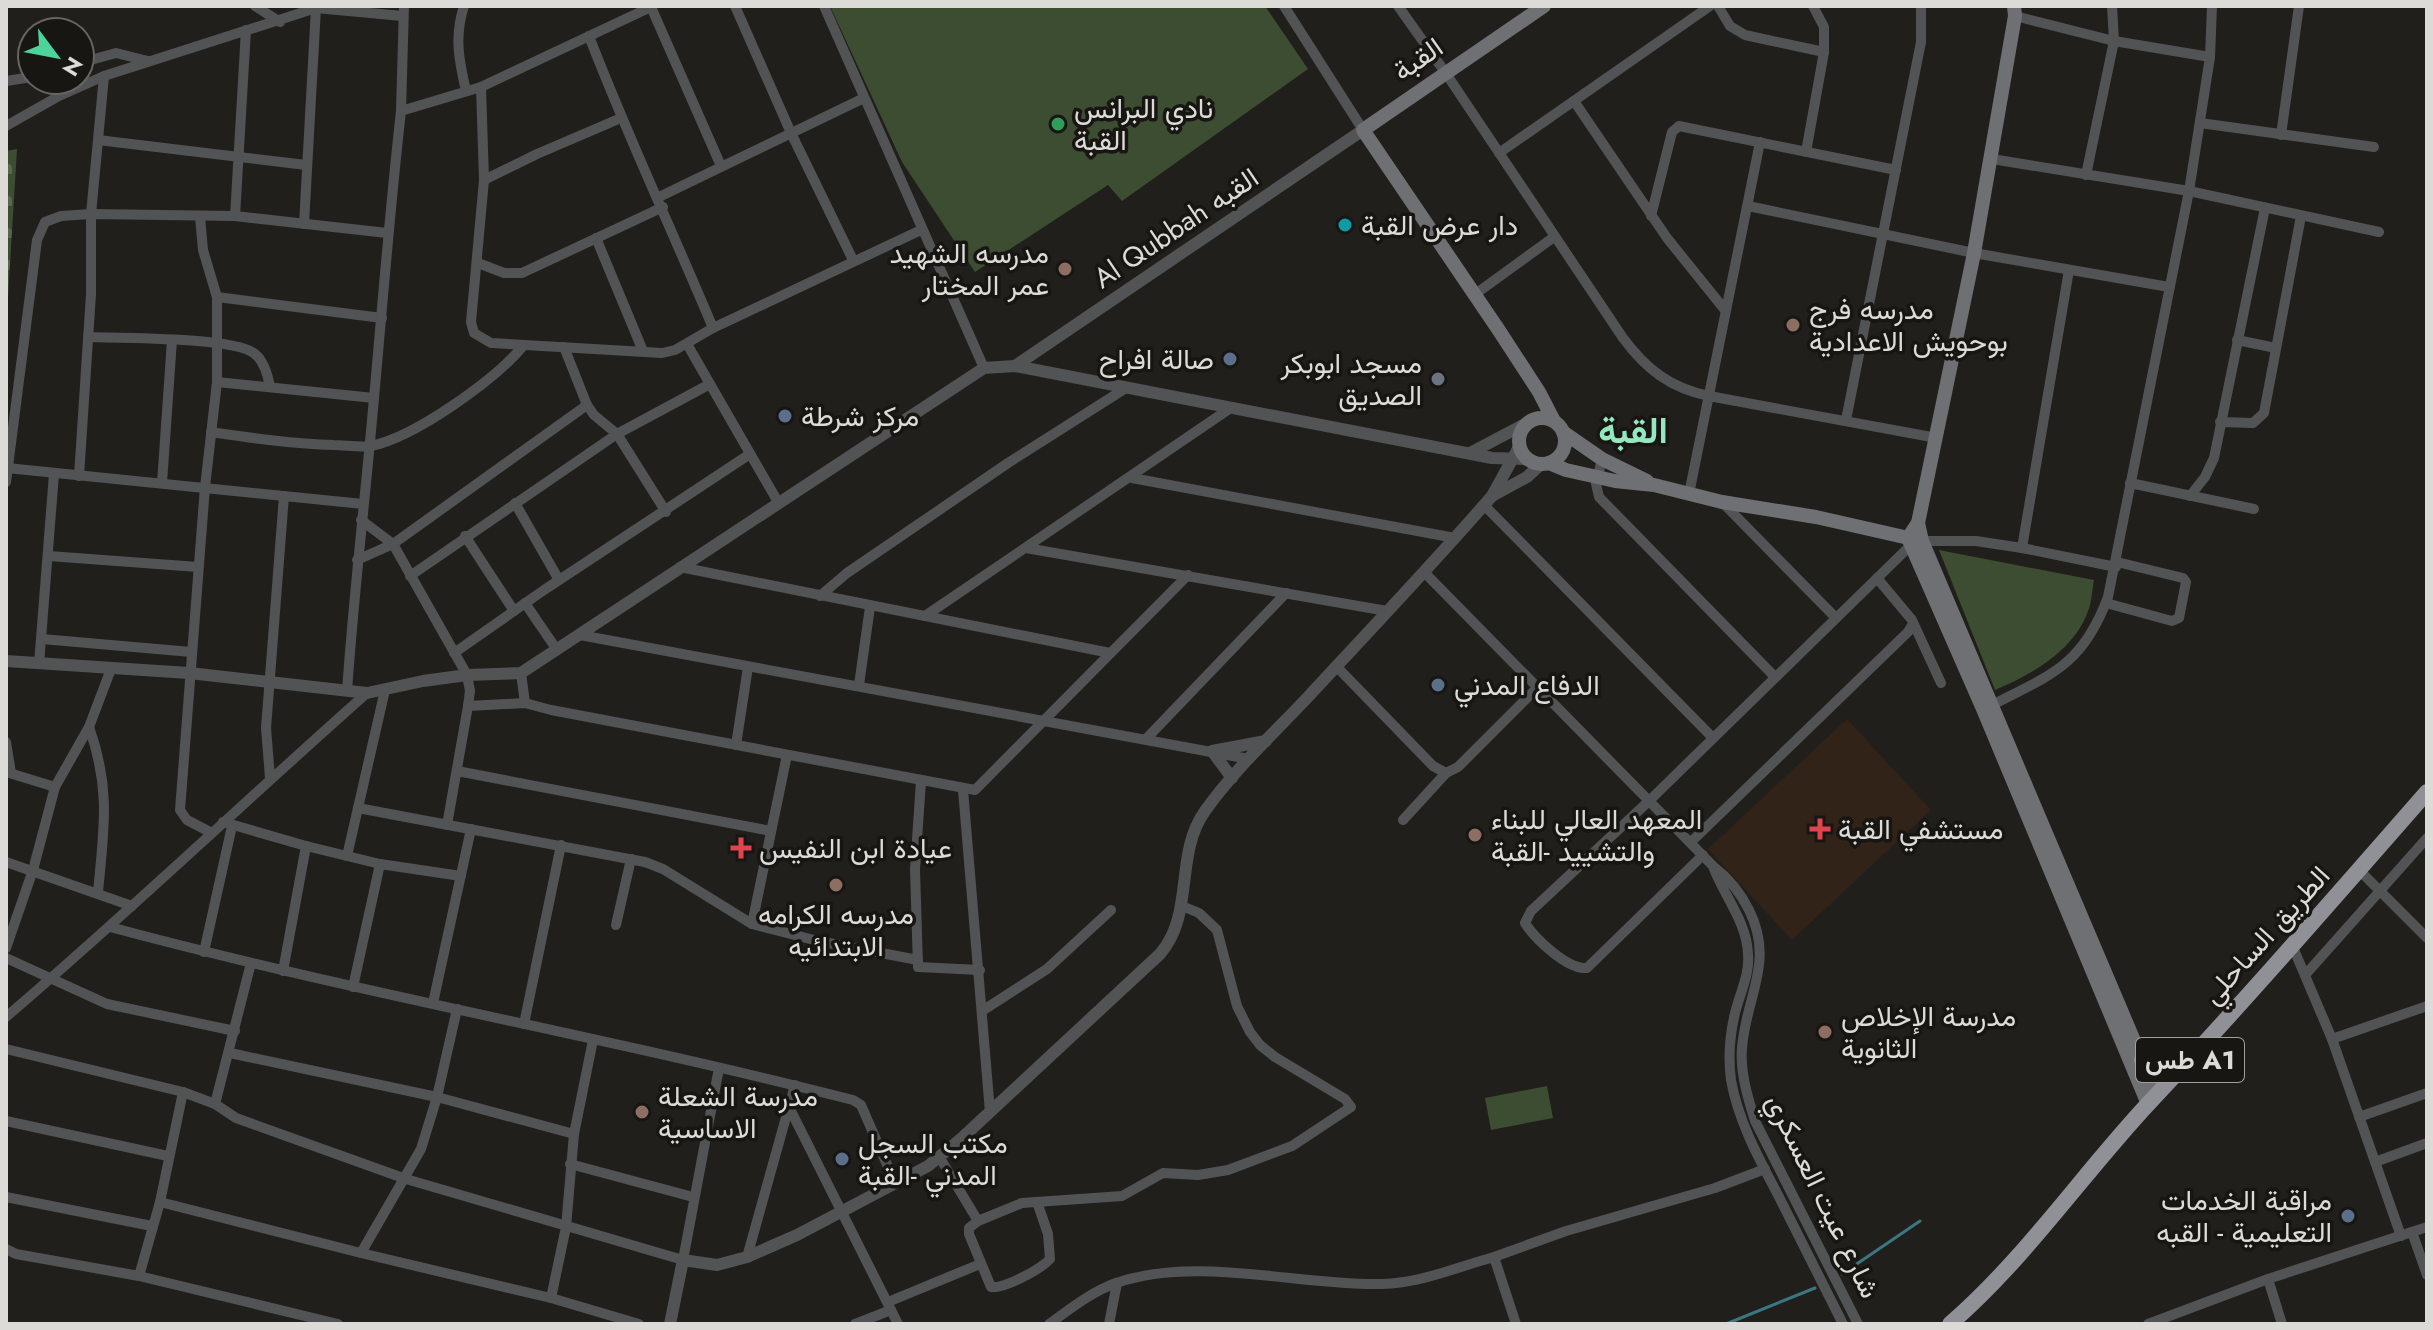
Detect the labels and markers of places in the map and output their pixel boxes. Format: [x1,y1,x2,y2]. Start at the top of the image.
place label: نادي البرانس القبة [1074,88,1213,161]
marker: نادي البرانس القبة [1049,115,1067,133]
place label: دار عرض القبة [1361,205,1518,246]
marker: دار عرض القبة [1336,216,1354,234]
place label: مدرسه الشهيد عمر المختار [890,233,1049,306]
marker: مدرسه الشهيد عمر المختار [1056,260,1074,278]
place label: مدرسه فرج بوحويش الاعدادية [1809,289,2008,362]
marker: مدرسه فرج بوحويش الاعدادية [1784,316,1802,334]
place label: صالة افراح [1099,339,1214,380]
place label: مسجد ابوبكر الصديق [1279,343,1422,416]
marker: صالة افراح [1221,350,1239,368]
marker: مسجد ابوبكر الصديق [1429,370,1447,388]
place label: مركز شرطة [801,396,919,437]
marker: مركز شرطة [776,407,794,425]
place label: الدفاع المدني [1454,665,1600,708]
marker: الدفاع المدني [1429,676,1447,694]
place label: المعهد العالي للبناء والتشييد -القبة [1491,799,1702,872]
place label: مستشفي القبة [1838,809,2003,852]
marker: مستشفي القبة [1809,818,1831,840]
marker: المعهد العالي للبناء والتشييد -القبة [1466,826,1484,844]
place label: عيادة ابن النفيس [759,828,952,869]
marker: عيادة ابن النفيس [730,837,752,859]
marker: مدرسه الكرامه الابتدائيه [827,876,845,894]
place label: مدرسه الكرامه الابتدائيه [758,894,914,967]
place label: مدرسة الإخلاص الثانوية [1841,996,2016,1069]
marker: مدرسة الإخلاص الثانوية [1816,1023,1834,1041]
place label: مدرسة الشعلة الاساسية [658,1076,818,1149]
marker: مدرسة الشعلة الاساسية [633,1103,651,1121]
place label: مكتب السجل المدني -القبة [858,1123,1008,1198]
marker: مكتب السجل المدني -القبة [833,1150,851,1168]
place label: مراقبة الخدمات التعليمية - القبه [2156,1180,2332,1253]
marker: مراقبة الخدمات التعليمية - القبه [2339,1207,2357,1225]

